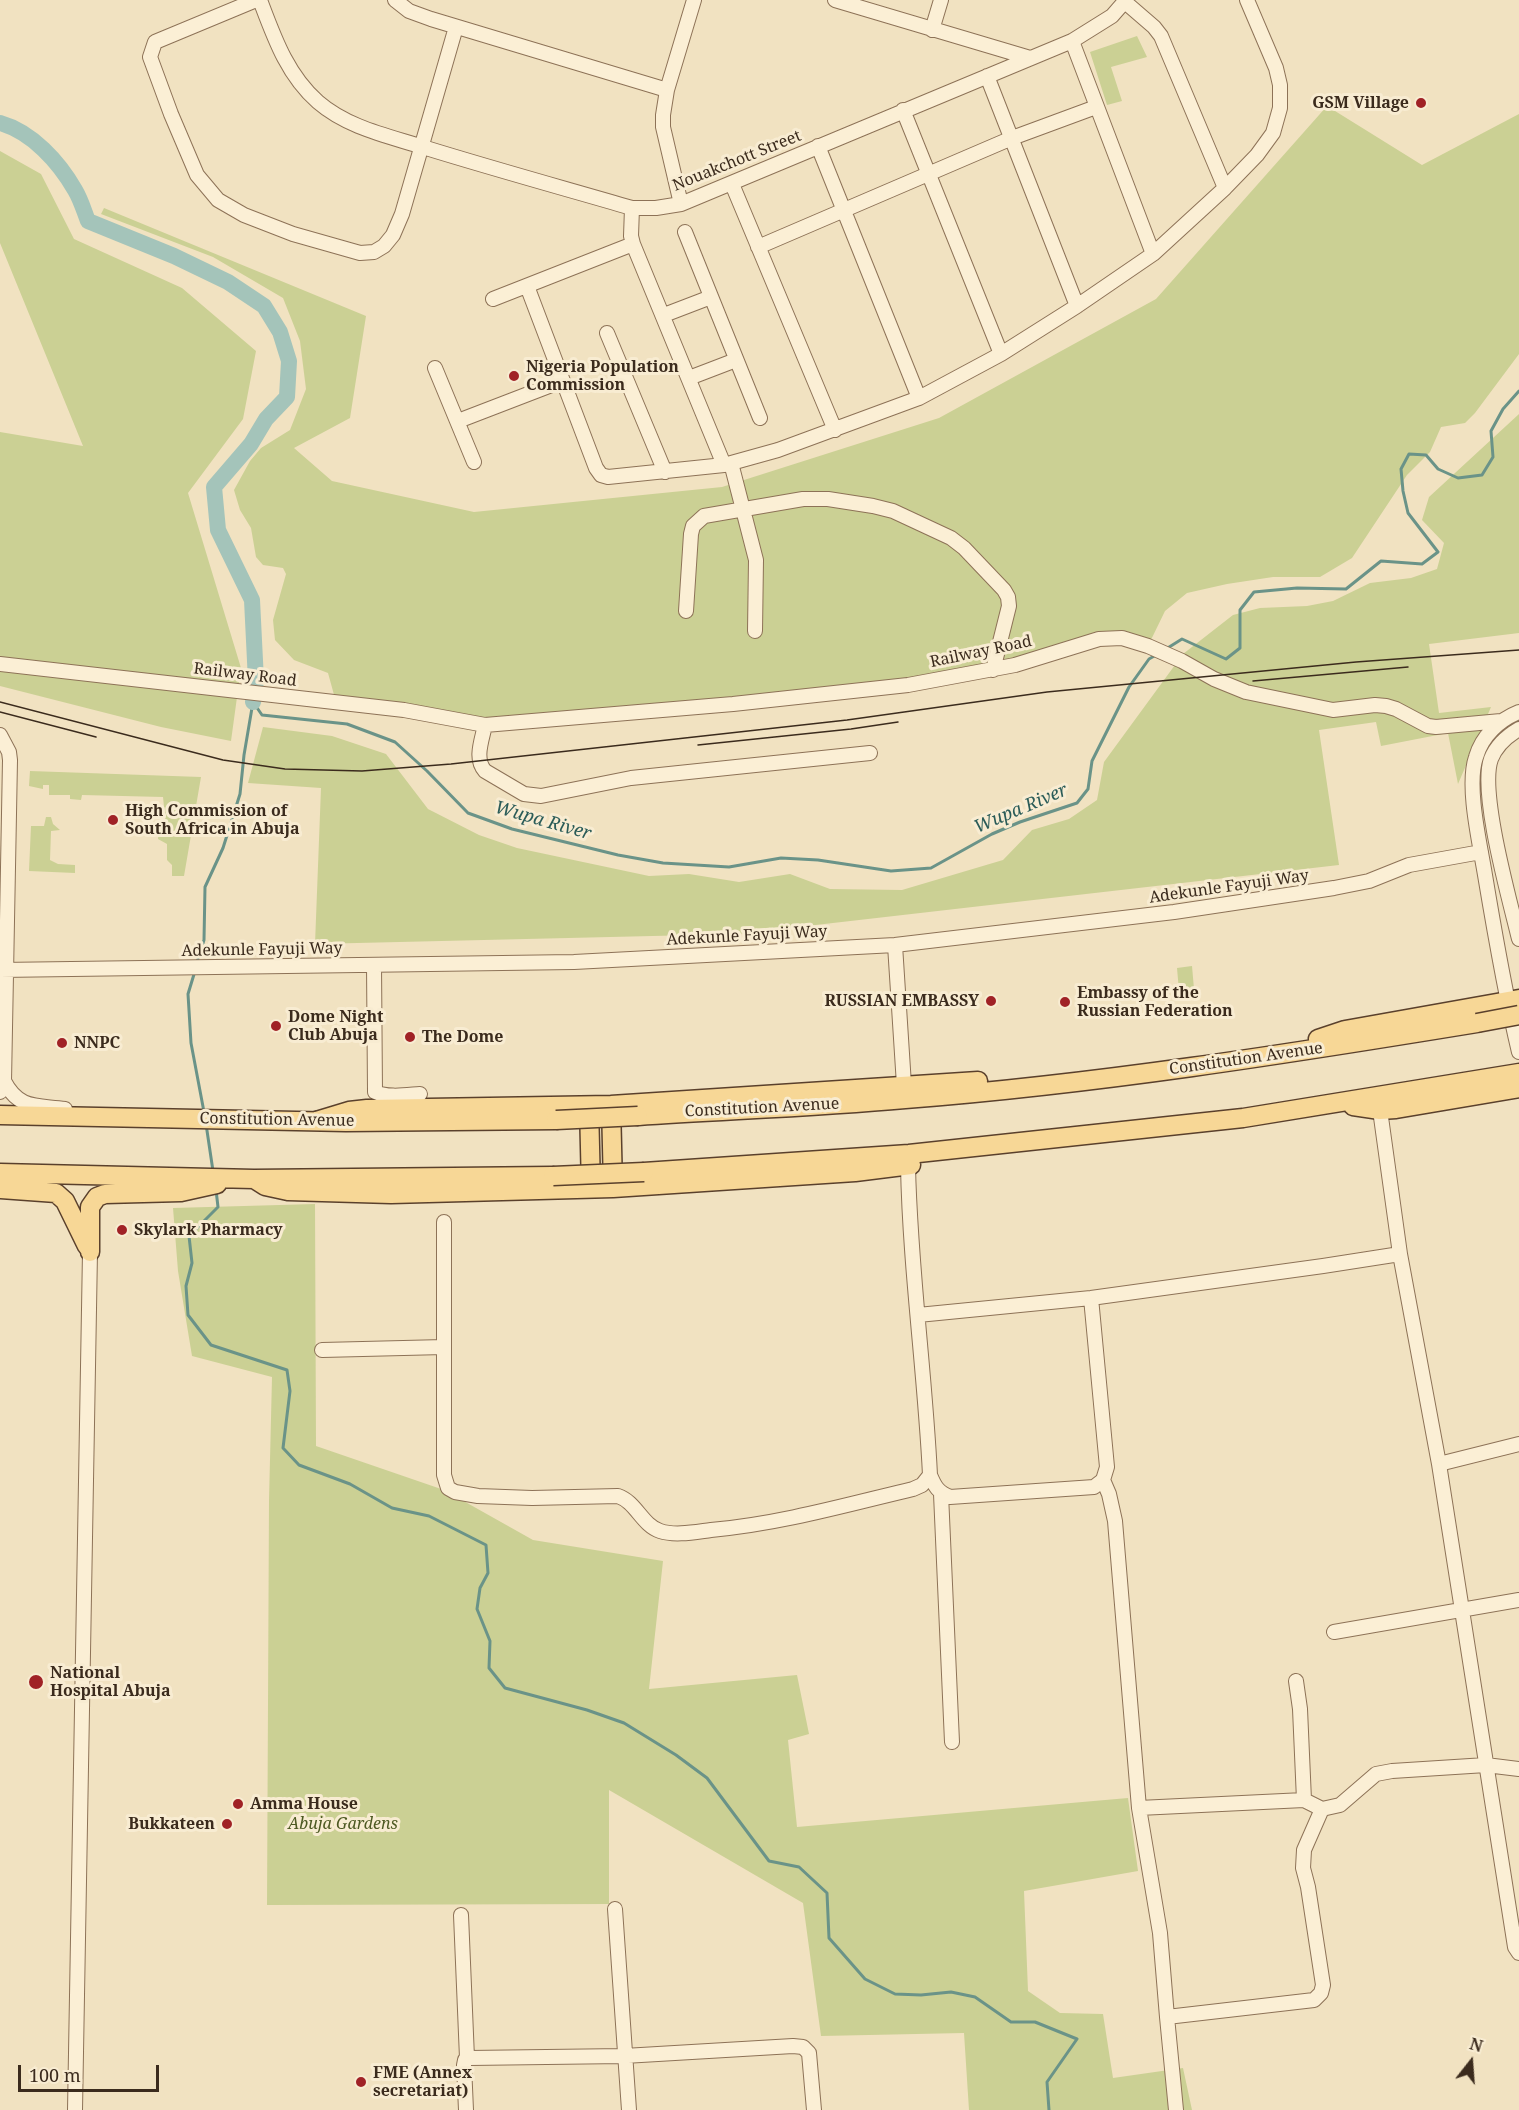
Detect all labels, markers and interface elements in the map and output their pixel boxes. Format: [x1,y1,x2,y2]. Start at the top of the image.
place label: GSM Village [1312,93,1409,113]
marker: GSM Village [1414,96,1428,110]
street label: Nouakchott Street [670,126,804,196]
place label: Nigeria Population Commission [526,357,679,395]
marker: Nigeria Population Commission [507,369,521,383]
street label: Railway Road [928,632,1034,672]
street label: Railway Road [192,659,298,691]
water label: Wupa River [971,780,1071,838]
water label: Wupa River [492,797,594,845]
place label: High Commission of South Africa in Abuja [125,801,300,839]
marker: High Commission of South Africa in Abuja [106,813,120,827]
street label: Adekunle Fayuji Way [1148,866,1310,908]
street label: Adekunle Fayuji Way [666,922,828,950]
street label: Adekunle Fayuji Way [181,939,343,961]
place label: Embassy of the Russian Federation [1077,983,1233,1021]
place label: RUSSIAN EMBASSY [825,991,979,1011]
marker: RUSSIAN EMBASSY [984,994,998,1008]
marker: Embassy of the Russian Federation [1058,995,1072,1009]
place label: Dome Night Club Abuja [288,1007,384,1045]
marker: Dome Night Club Abuja [269,1019,283,1033]
place label: The Dome [422,1027,503,1047]
marker: The Dome [403,1030,417,1044]
place label: NNPC [74,1033,120,1053]
marker: NNPC [55,1036,69,1050]
street label: Constitution Avenue [1168,1039,1324,1079]
street label: Constitution Avenue [684,1094,840,1122]
street label: Constitution Avenue [199,1109,355,1131]
place label: Skylark Pharmacy [134,1220,283,1240]
marker: Skylark Pharmacy [115,1223,129,1237]
place label: National Hospital Abuja [50,1663,171,1701]
marker: National Hospital Abuja [27,1673,45,1691]
place label: Amma House [250,1794,358,1814]
marker: Amma House [231,1797,245,1811]
place label: Bukkateen [128,1814,215,1834]
park label: Abuja Gardens [288,1814,398,1834]
marker: Bukkateen [220,1817,234,1831]
north arrow [1441,2032,1501,2092]
text: N [1467,2032,1486,2057]
scale bar [21,2053,162,2091]
text: 100 m [29,2063,81,2087]
place label: FME (Annex secretariat) [373,2063,472,2101]
marker: FME (Annex secretariat) [354,2075,368,2089]

